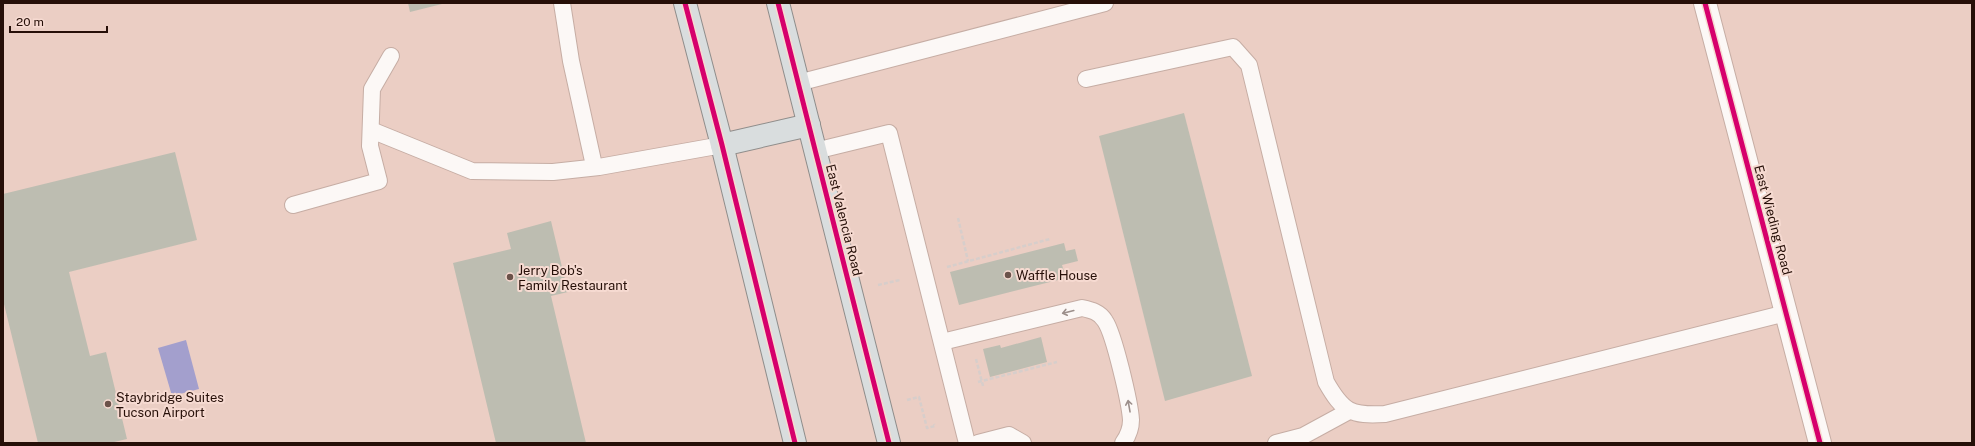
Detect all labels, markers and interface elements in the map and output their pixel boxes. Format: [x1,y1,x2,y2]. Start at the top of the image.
scale bar [10,8,107,34]
text: 20 m [16,15,44,29]
street label: East Valencia Road [823,163,865,277]
street label: East Wieding Road [1751,163,1795,277]
place label: Jerry Bob's Family Restaurant [518,263,628,293]
place label: Waffle House [1016,268,1097,283]
marker: Waffle House [1003,270,1013,280]
marker: Jerry Bob's Family Restaurant [505,272,515,282]
one-way arrow [1062,308,1075,316]
place label: Staybridge Suites Tucson Airport [116,390,224,420]
marker: Staybridge Suites Tucson Airport [103,399,113,409]
one-way arrow [1125,400,1133,413]

